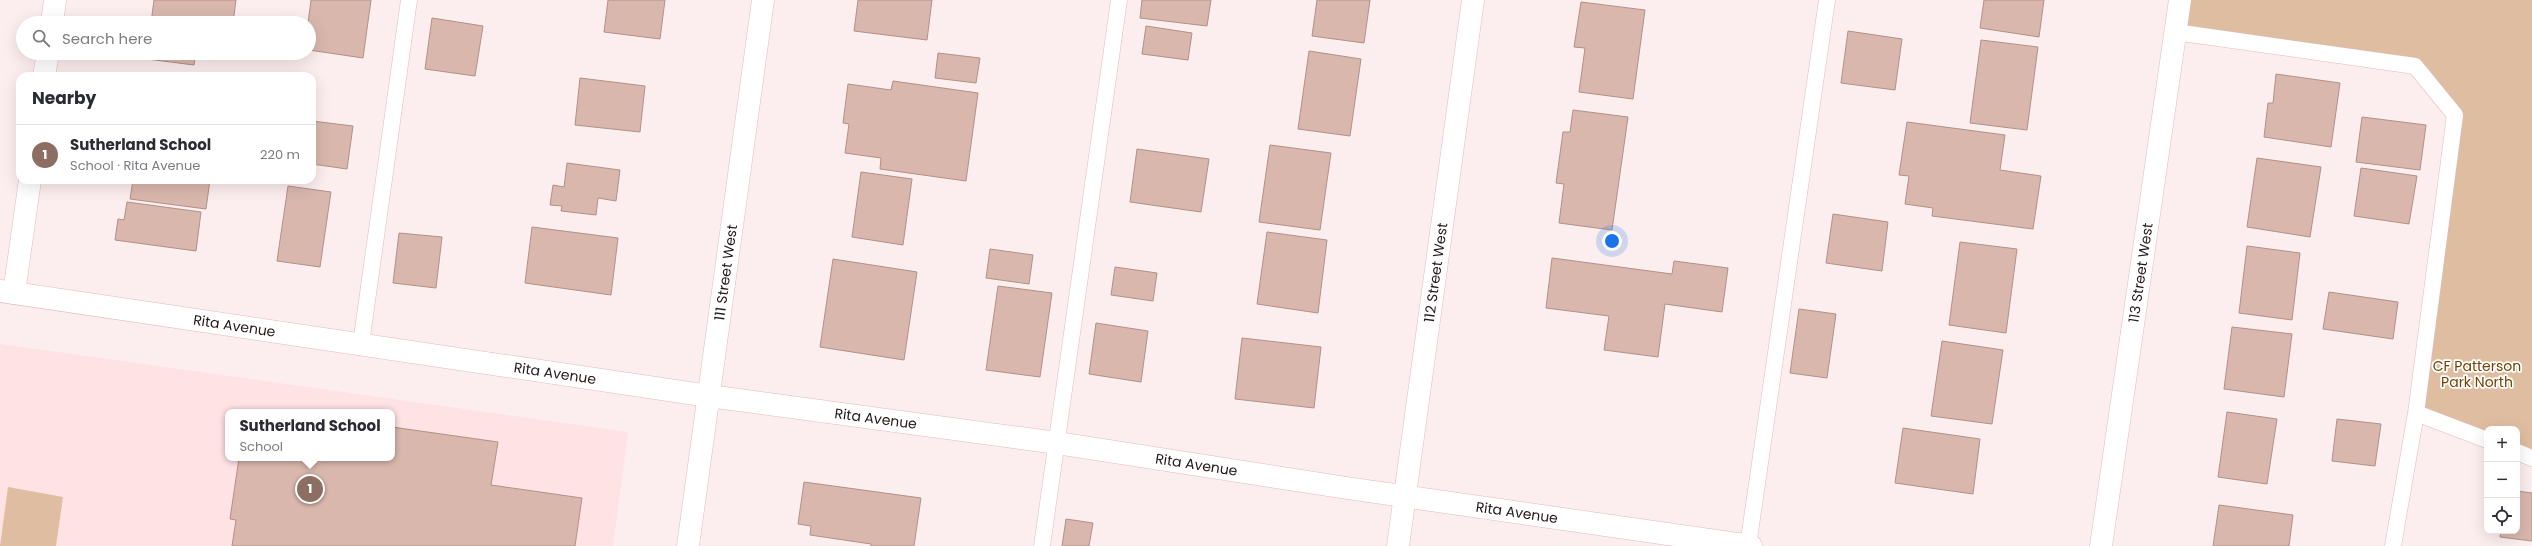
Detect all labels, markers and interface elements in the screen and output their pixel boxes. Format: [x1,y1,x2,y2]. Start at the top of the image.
search box [16,16,316,60]
icon: search [30,27,52,49]
text: Search here [62,28,152,49]
text: Nearby [32,86,96,110]
text: Sutherland School [70,134,211,155]
text: 1 [43,145,47,164]
text: 220 m [260,145,300,164]
text: School · Rita Avenue [70,156,200,175]
street label: 112 Street West [1419,221,1452,324]
street label: 113 Street West [2123,222,2158,324]
street label: 111 Street West [709,223,742,322]
your location [1602,231,1622,251]
street label: Rita Avenue [192,310,277,342]
park label: CF Patterson Park North [2433,356,2521,392]
street label: Rita Avenue [512,357,598,389]
street label: Rita Avenue [833,403,918,434]
popup [225,409,395,461]
text: Sutherland School [239,415,381,436]
map controls [2484,426,2520,534]
button: + [2484,426,2520,462]
text: School [239,437,283,456]
street label: Rita Avenue [1154,448,1239,481]
button: − [2484,462,2520,498]
pin: 1 [297,474,323,504]
street label: Rita Avenue [1474,497,1560,528]
button: locate [2484,498,2520,534]

